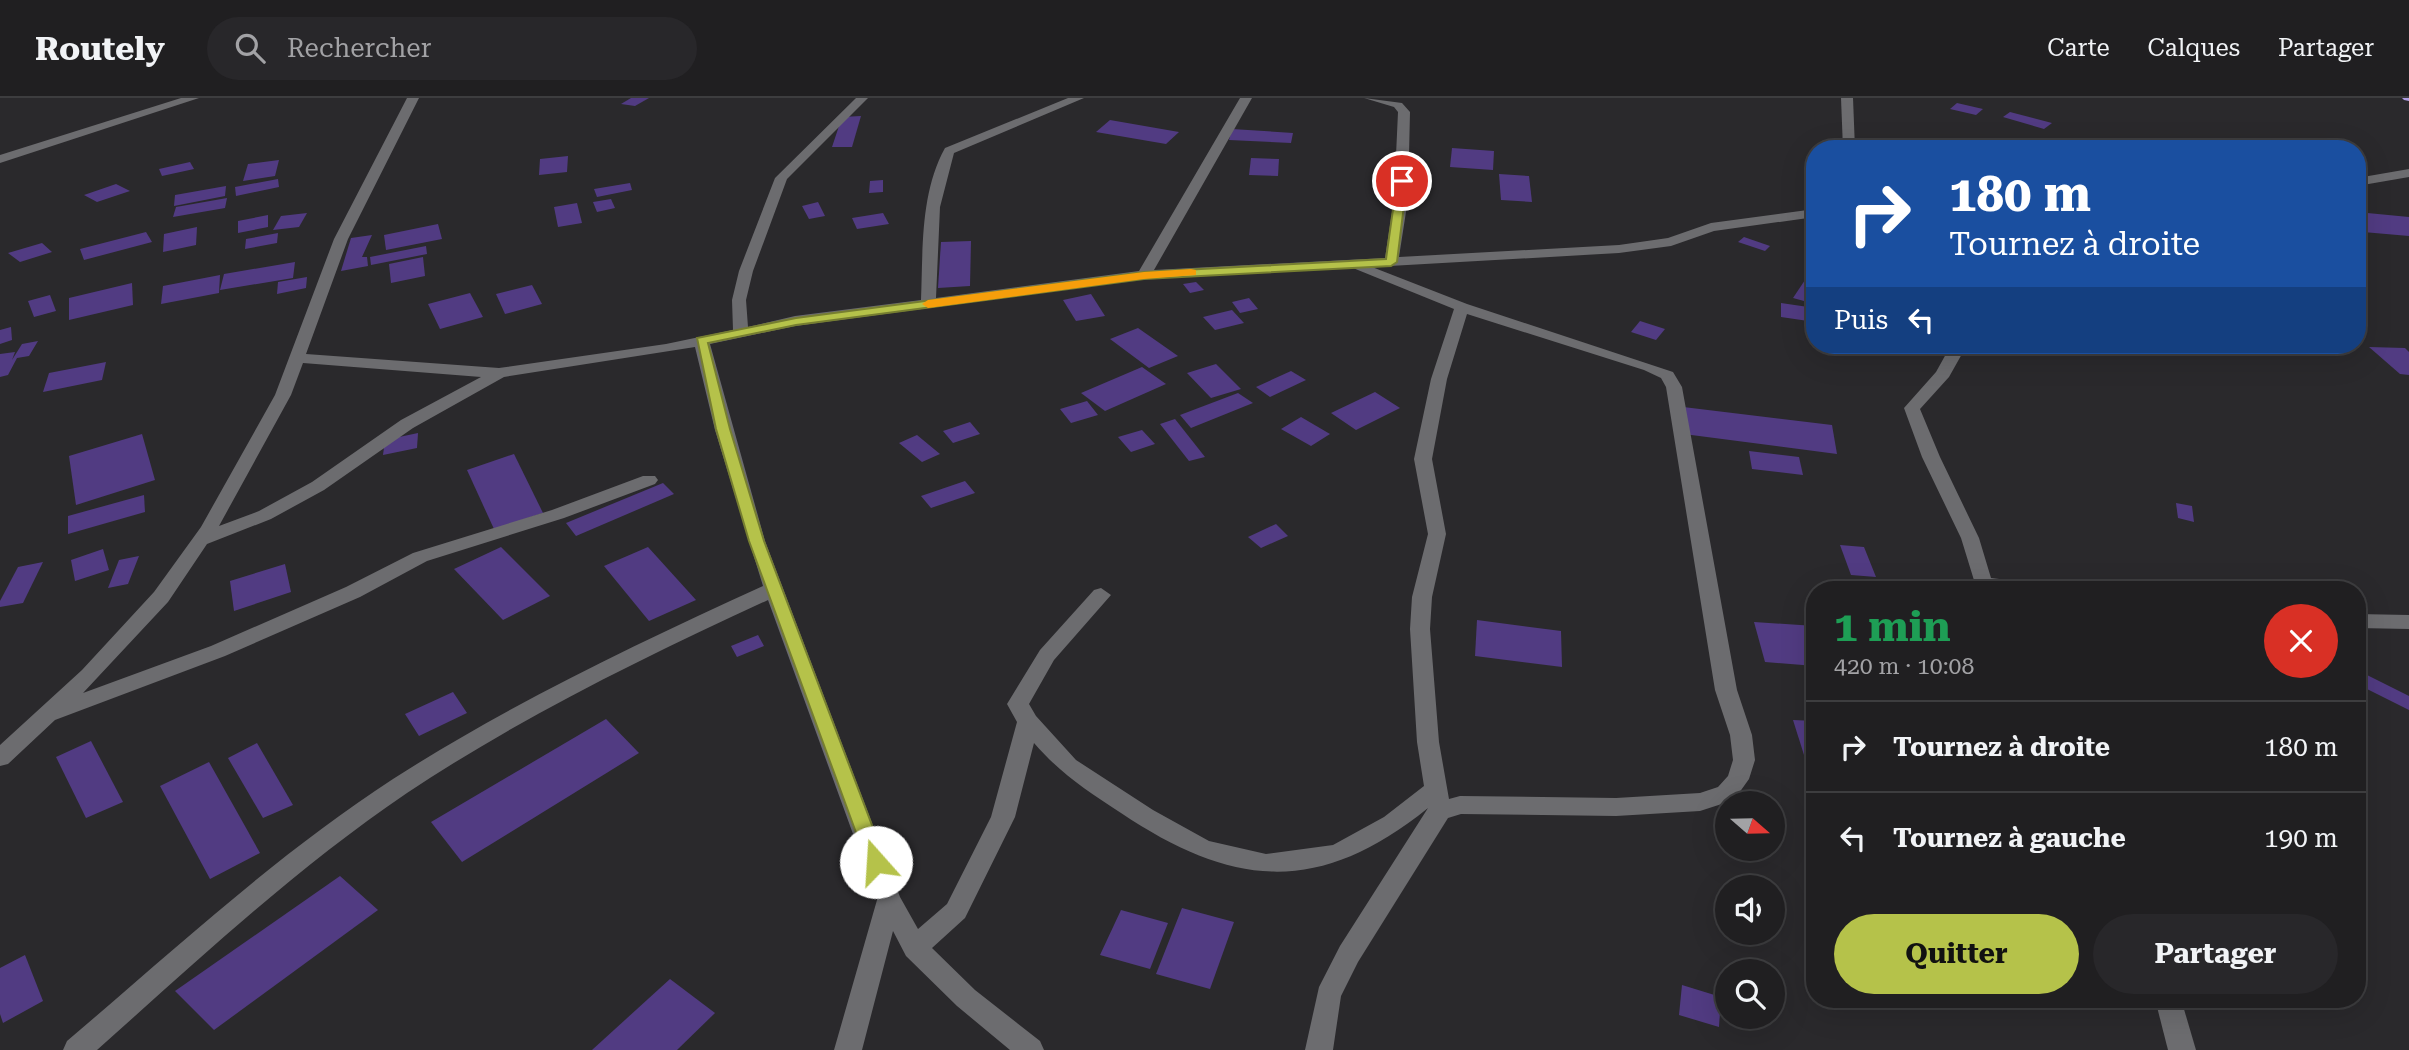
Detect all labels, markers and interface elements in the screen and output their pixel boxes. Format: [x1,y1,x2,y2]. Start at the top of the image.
search box [207,17,697,80]
text: Routely [35,29,165,68]
icon: search [231,29,269,67]
text: Rechercher [287,33,431,63]
text: Carte [2047,34,2110,62]
text: Calques [2148,34,2240,62]
text: Partager [2278,34,2374,62]
pin [1372,151,1432,211]
icon: arrive [1383,162,1421,200]
text: 180 m [1949,166,2091,223]
icon: right [1834,168,1925,259]
text: Tournez à droite [1949,225,2200,263]
icon: left [1902,301,1940,339]
text: Puis [1834,305,1888,335]
text: 1 min [1834,602,1951,651]
button: close [2264,604,2338,678]
text: 420 m · 10:08 [1834,653,1974,680]
icon: right [1834,728,1872,766]
text: Tournez à droite [1893,732,2110,762]
text: 180 m [2264,732,2338,762]
north arrow [1715,791,1785,861]
map controls [1715,791,1785,1029]
icon: left [1834,819,1872,857]
text: Tournez à gauche [1893,823,2126,853]
text: 190 m [2264,823,2338,853]
position arrow [839,825,913,899]
button: sound [1715,875,1785,945]
button: Quitter [1834,914,2079,994]
button: Partager [2093,914,2338,994]
button: search [1715,959,1785,1029]

